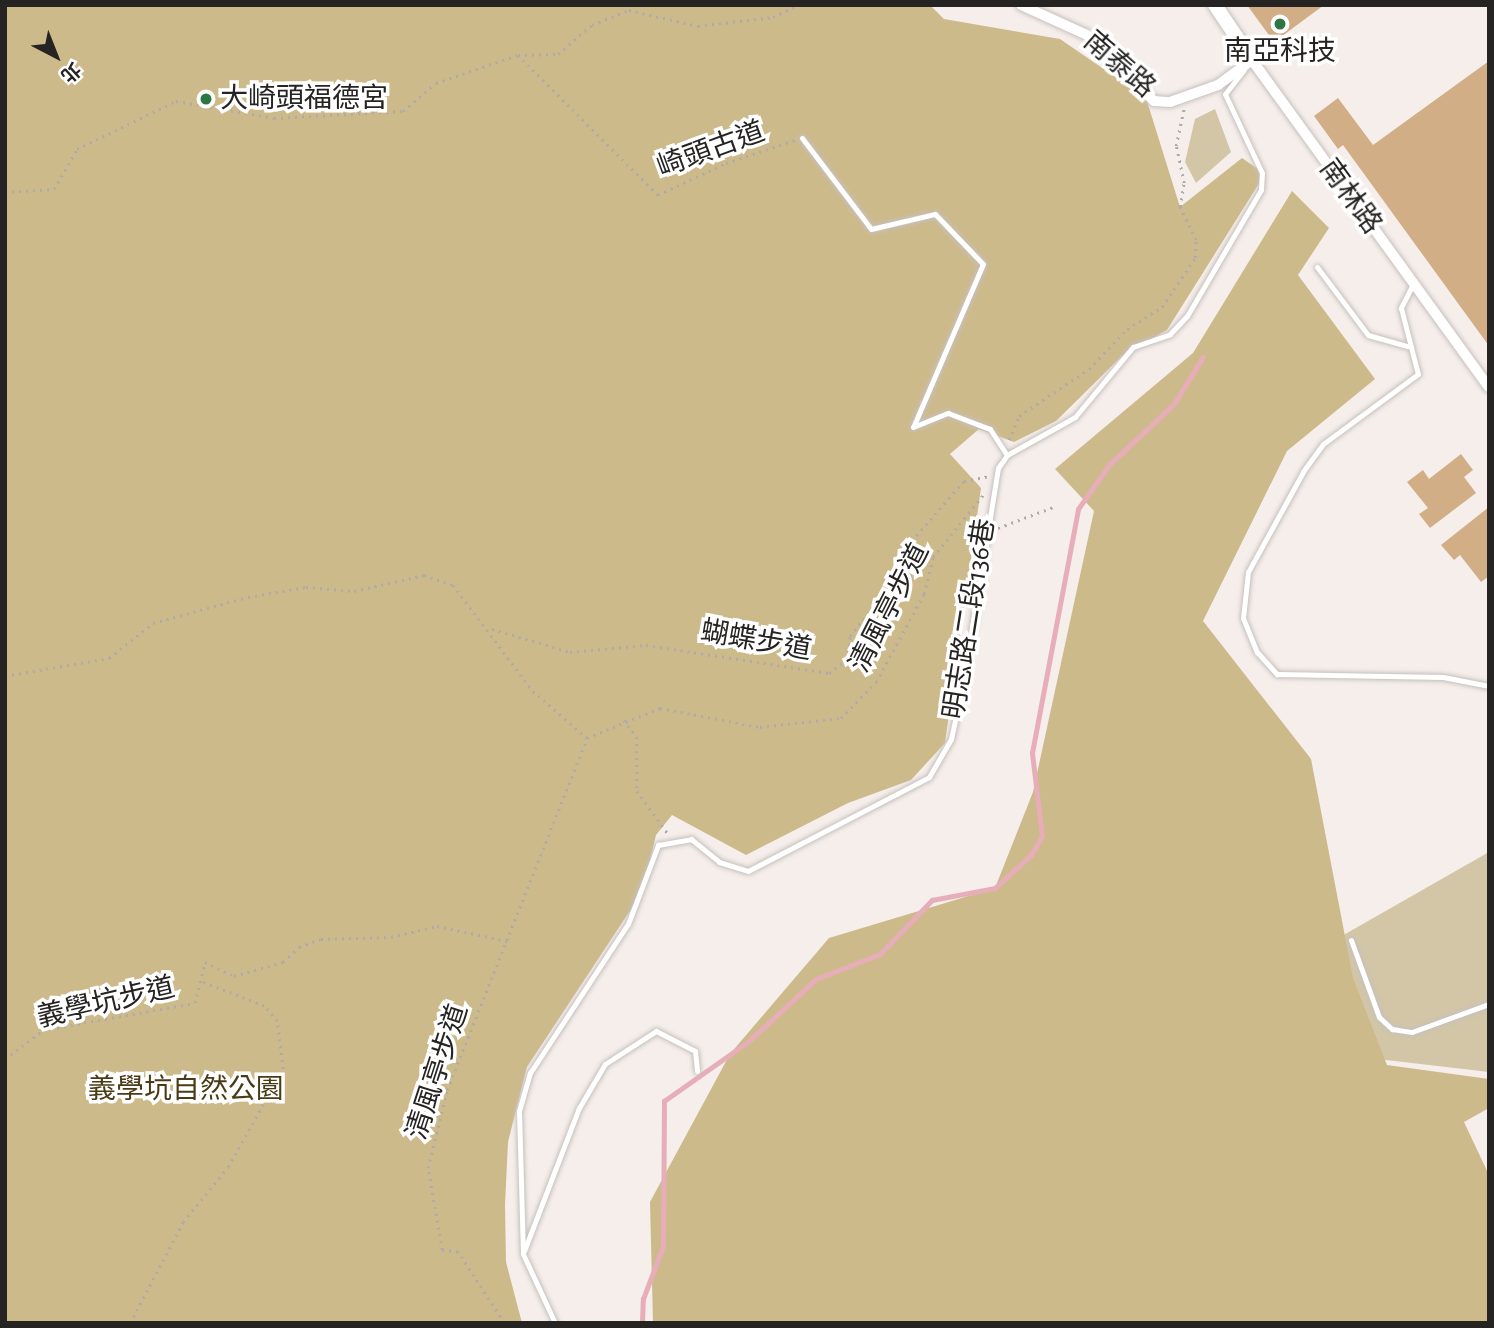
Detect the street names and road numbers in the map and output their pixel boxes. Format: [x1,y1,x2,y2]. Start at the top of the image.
street label: 南泰路 [1076,25,1162,105]
street label: 崎頭古道 [653,115,769,185]
street label: 南林路 [1312,153,1388,241]
street label: 明志路二段136巷 [938,516,1002,722]
street label: 清風亭步道 [843,538,937,678]
street label: 蝴蝶步道 [698,615,814,667]
street label: 義學坑步道 [34,971,178,1035]
street label: 清風亭步道 [400,1000,476,1144]

